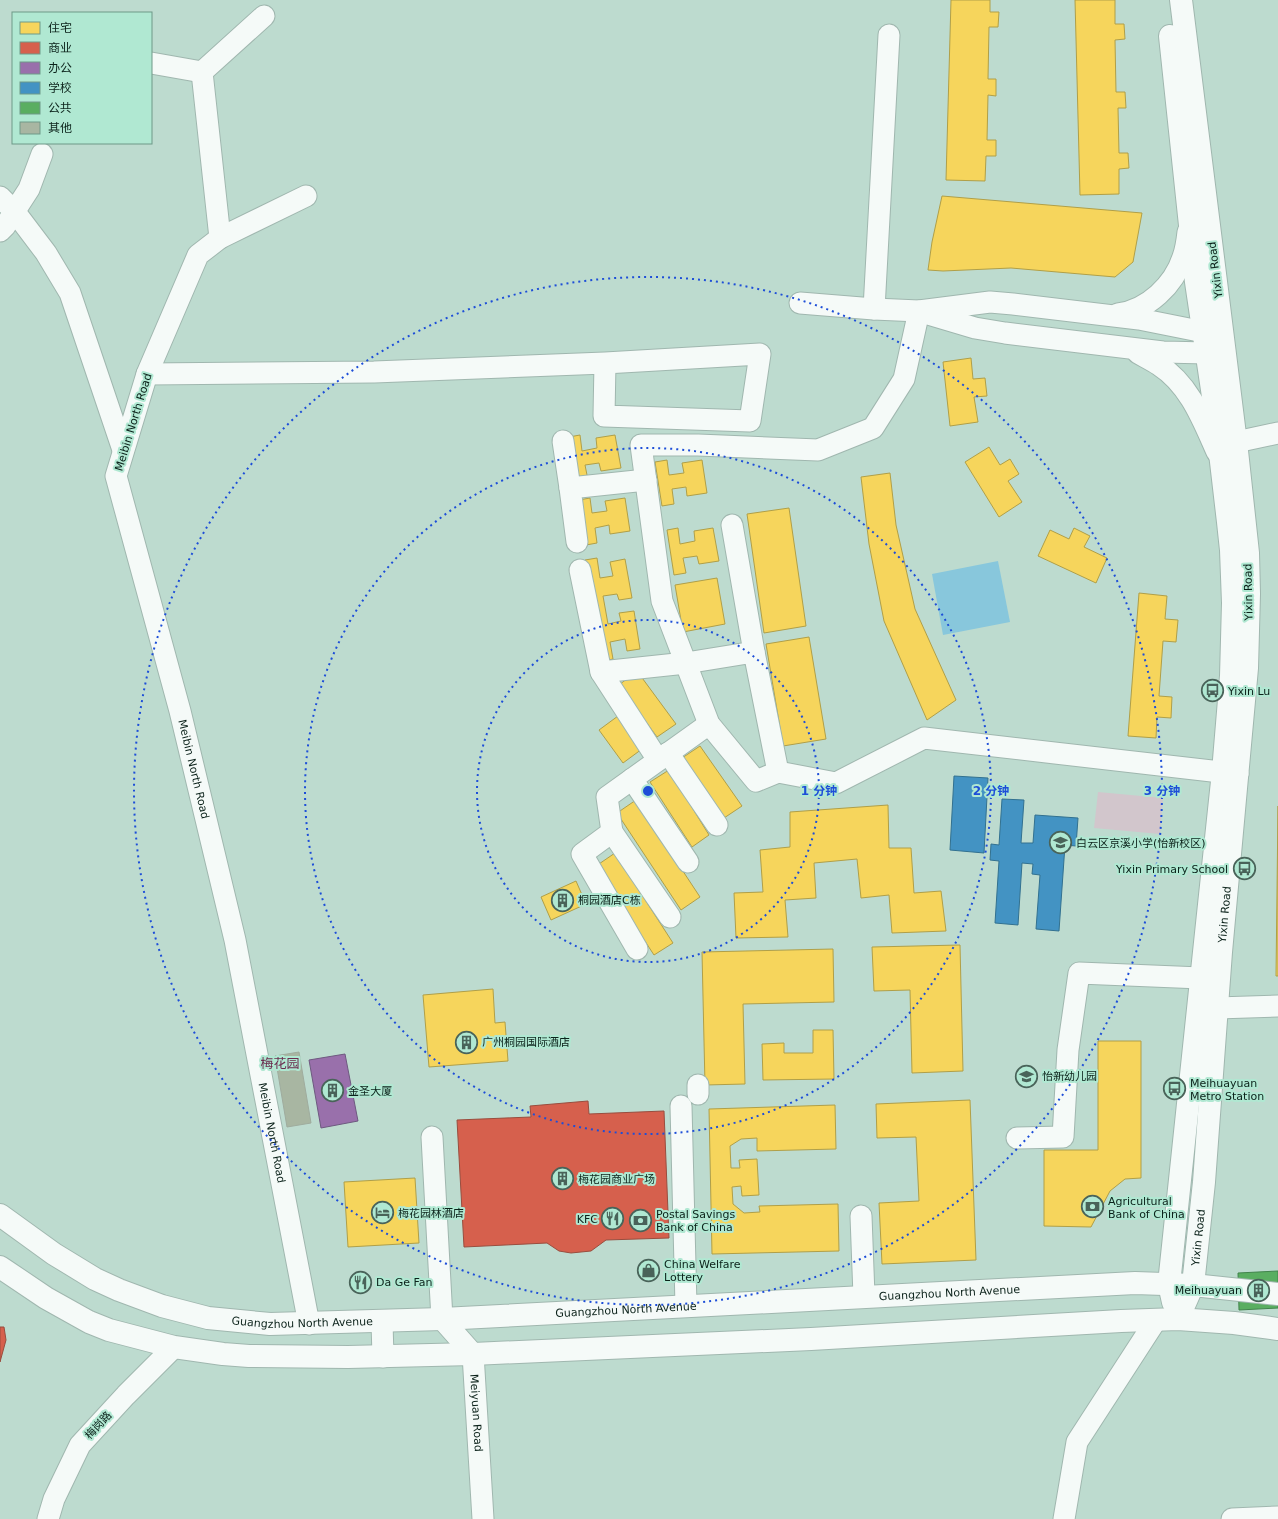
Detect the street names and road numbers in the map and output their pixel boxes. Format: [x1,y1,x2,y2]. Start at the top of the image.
street label: Yixin Road [1206,241,1226,300]
street label: Meibin North Road [112,372,155,473]
street label: Yixin Road [1242,563,1256,622]
street label: Meibin North Road [175,718,212,820]
street label: Yixin Road [1216,886,1234,945]
street label: Meibin North Road [256,1082,288,1184]
street label: Yixin Road [1189,1208,1208,1268]
street label: Guangzhou North Avenue [879,1283,1021,1303]
street label: Guangzhou North Avenue [555,1300,697,1320]
street label: Guangzhou North Avenue [231,1314,373,1331]
street label: Meiyuan Road [467,1374,485,1452]
street label: 梅岗路 [82,1409,114,1442]

